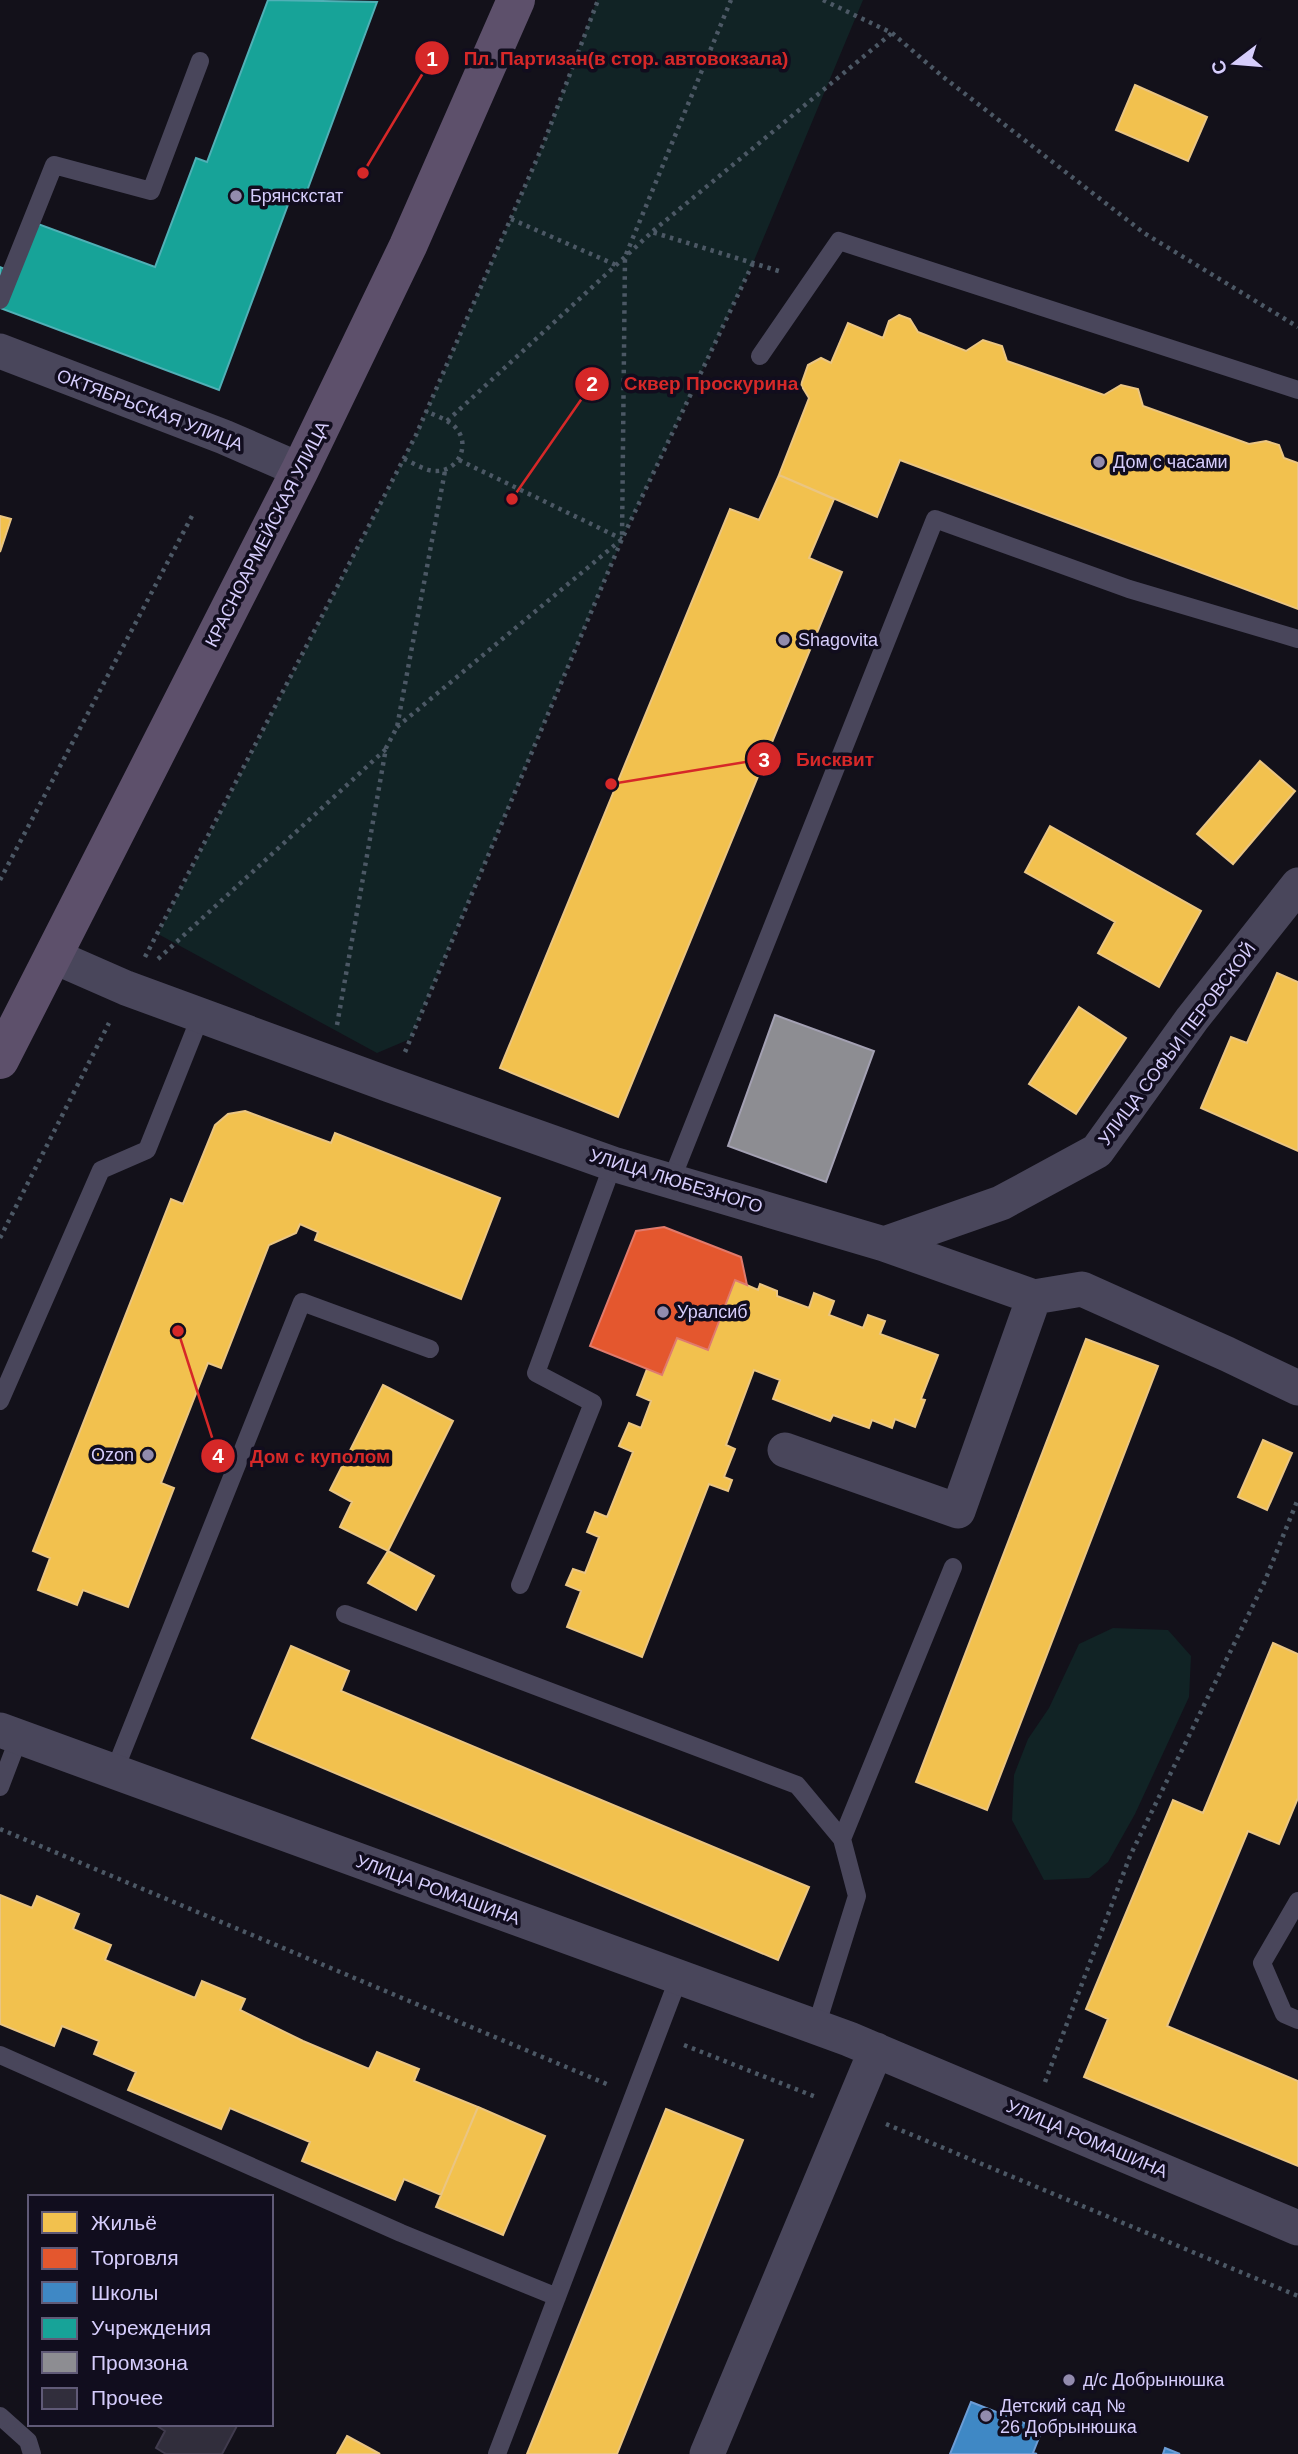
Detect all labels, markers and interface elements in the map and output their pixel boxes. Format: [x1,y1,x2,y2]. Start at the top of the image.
north arrow [1200,28,1270,98]
callout: Пл. Партизан(в стор. автовокзала) [415,38,802,78]
text: 1 [426,47,438,70]
text: Пл. Партизан(в стор. автовокзала) [464,48,788,69]
text: С [1207,58,1231,77]
place label: Брянскстат [250,186,343,206]
marker: Брянскстат [228,188,244,204]
callout: Сквер Проскурина [575,364,812,404]
street label: ОКТЯБРЬСКАЯ УЛИЦА [54,365,246,455]
text: 2 [586,372,598,395]
text: Сквер Проскурина [624,373,799,394]
street label: КРАСНОАРМЕЙСКАЯ УЛИЦА [200,417,333,650]
place label: Дом с часами [1113,452,1228,472]
marker: Дом с часами [1091,454,1107,470]
place label: Shagovita [798,630,879,650]
marker: Shagovita [776,632,792,648]
callout: Бисквит [747,739,888,779]
text: 3 [758,748,770,771]
text: Бисквит [796,749,874,770]
street label: УЛИЦА СОФЬИ ПЕРОВСКОЙ [1094,938,1260,1149]
street label: УЛИЦА ЛЮБЕЗНОГО [587,1145,765,1217]
place label: Уралсиб [677,1302,748,1322]
marker: Уралсиб [655,1304,671,1320]
callout: Дом с куполом [201,1436,404,1476]
text: 4 [212,1444,224,1467]
place label: Ozon [91,1445,134,1465]
text: Дом с куполом [250,1446,390,1467]
marker: Ozon [140,1447,156,1463]
street label: УЛИЦА РОМАШИНА [353,1851,523,1929]
street label: УЛИЦА РОМАШИНА [1003,2096,1171,2182]
legend [28,2195,273,2426]
text: Жильё [91,2211,157,2234]
text: Торговля [91,2246,179,2269]
text: Школы [91,2281,158,2304]
text: Учреждения [91,2316,211,2339]
text: Промзона [91,2351,188,2374]
place label: д/с Добрынюшка [1083,2370,1225,2390]
marker: д/с Добрынюшка [1061,2372,1077,2388]
text: Прочее [91,2386,163,2409]
place label: Детский сад № 26 Добрынюшка [1000,2396,1138,2437]
marker: Детский сад № 26 Добрынюшка [978,2408,994,2424]

